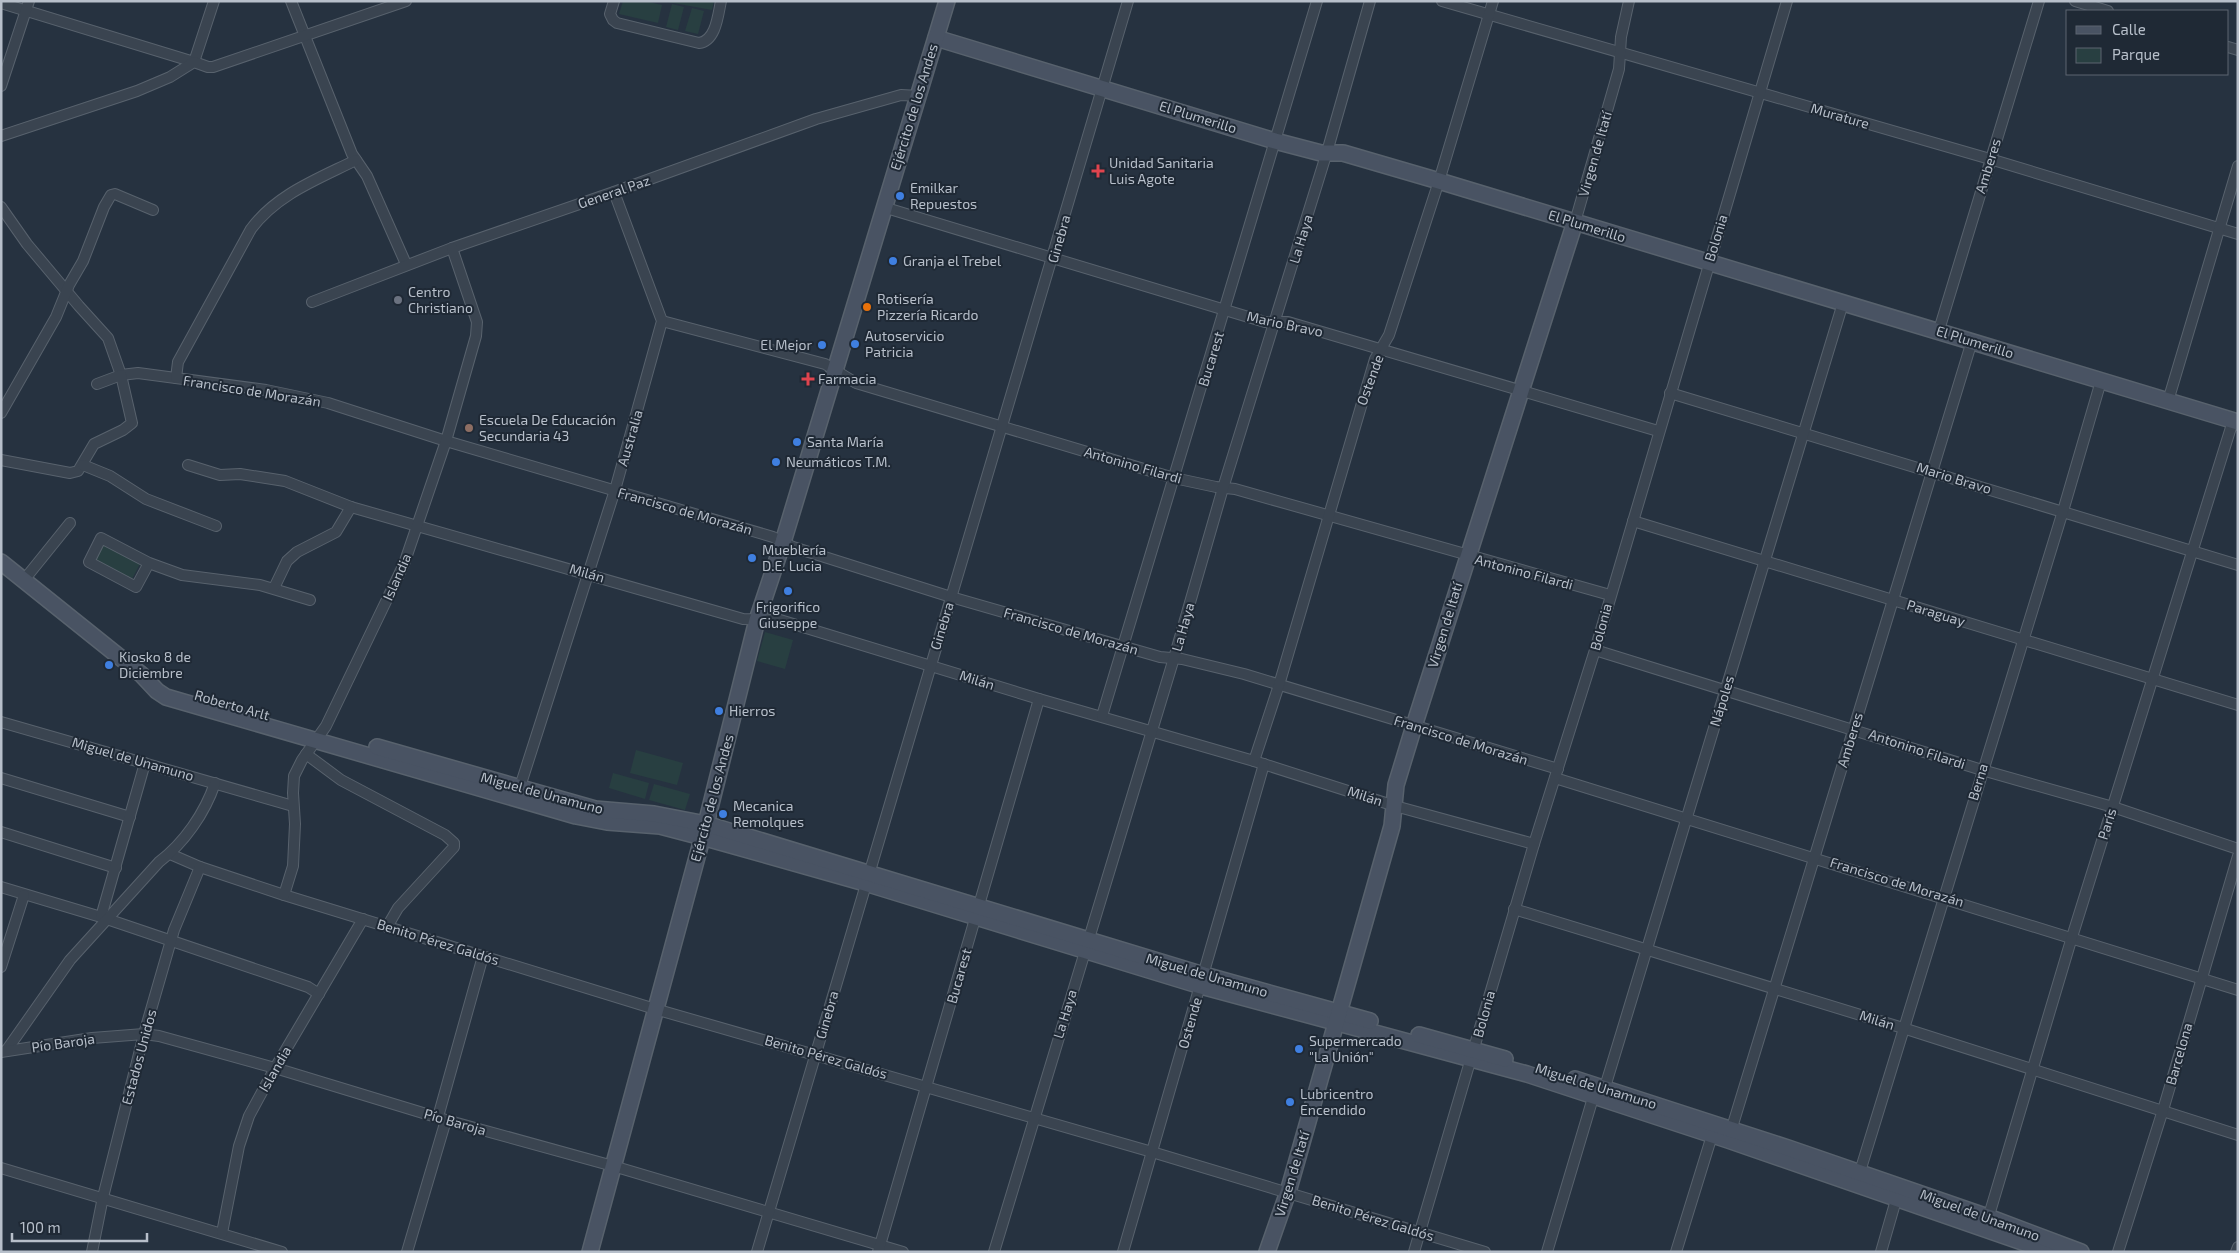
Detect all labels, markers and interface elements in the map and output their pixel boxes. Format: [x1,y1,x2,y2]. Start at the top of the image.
legend [2066,10,2229,75]
text: Calle [2112,20,2146,38]
street label: Ejército de los Andes [886,42,941,172]
text: Parque [2112,45,2160,63]
street label: El Plumerillo [1157,97,1239,136]
street label: Murature [1809,99,1871,132]
street label: Virgen de Itatí [1574,109,1615,199]
street label: Amberes [1971,136,2004,195]
place label: Unidad Sanitaria Luis Agote [1109,154,1214,187]
marker: Unidad Sanitaria Luis Agote [1091,164,1105,178]
street label: General Paz [576,171,652,212]
place label: Emilkar Repuestos [910,179,977,212]
marker: Emilkar Repuestos [894,190,906,202]
street label: El Plumerillo [1546,206,1628,245]
street label: La Haya [1285,212,1316,265]
street label: Bolonia [1700,212,1731,263]
street label: Ginebra [1044,213,1073,265]
place label: Granja el Trebel [903,252,1002,269]
marker: Granja el Trebel [887,255,899,267]
place label: Centro Christiano [408,283,473,316]
place label: Rotisería Pizzería Ricardo [877,290,979,323]
marker: Centro Christiano [392,294,404,306]
marker: Rotisería Pizzería Ricardo [861,301,873,313]
street label: Mario Bravo [1245,307,1325,340]
street label: El Plumerillo [1934,322,2016,361]
place label: Autoservicio Patricia [865,327,944,360]
street label: Bucarest [1194,329,1227,388]
place label: El Mejor [760,336,812,353]
marker: Autoservicio Patricia [849,338,861,350]
marker: El Mejor [816,339,828,351]
street label: Ostende [1352,352,1387,408]
place label: Farmacia [818,370,876,387]
street label: Francisco de Morazán [182,371,322,410]
marker: Farmacia [802,373,814,385]
street label: Australia [613,408,646,468]
place label: Escuela De Educación Secundaria 43 [479,411,616,444]
marker: Escuela De Educación Secundaria 43 [463,422,475,434]
place label: Santa María [807,433,884,450]
marker: Santa María [791,436,803,448]
street label: Antonino Filardi [1082,442,1184,487]
place label: Neumáticos T.M. [786,453,891,470]
marker: Neumáticos T.M. [770,456,782,468]
street label: Mario Bravo [1915,458,1994,497]
street label: Francisco de Morazán [616,483,754,538]
place label: Mueblería D.E. Lucia [762,541,826,574]
street label: Antonino Filardi [1473,550,1575,593]
street label: Islandia [379,551,414,603]
marker: Mueblería D.E. Lucia [746,552,758,564]
street label: Milán [568,559,607,586]
street label: Virgen de Itatí [1423,580,1466,670]
marker: Frigorifico Giuseppe [782,585,794,597]
street label: Paraguay [1905,596,1968,630]
place label: Frigorifico Giuseppe [756,598,820,631]
street label: Ginebra [926,600,957,652]
street label: La Haya [1167,600,1198,653]
street label: Bolonia [1586,601,1615,652]
street label: Francisco de Morazán [1002,603,1140,658]
place label: Kiosko 8 de Diciembre [119,648,191,681]
marker: Kiosko 8 de Diciembre [103,659,115,671]
street label: Milán [958,666,997,693]
street label: Nápoles [1706,673,1737,728]
street label: Roberto Arlt [193,686,272,723]
place label: Hierros [729,702,775,719]
marker: Hierros [713,705,725,717]
street label: Amberes [1833,710,1866,769]
street label: Francisco de Morazán [1392,711,1530,768]
street label: Antonino Filardi [1867,725,1968,772]
street label: Ejército de los Andes [686,732,737,863]
street label: Miguel de Unamuno [70,733,196,784]
street label: Berna [1964,761,1991,802]
street label: Miguel de Unamuno [479,768,605,817]
street label: Milán [1346,782,1385,809]
place label: Mecanica Remolques [733,797,804,830]
street label: París [2094,806,2119,842]
marker: Mecanica Remolques [717,808,729,820]
street label: Francisco de Morazán [1828,853,1966,910]
street label: Benito Pérez Galdós [375,915,501,968]
street label: Bucarest [943,946,974,1005]
street label: Miguel de Unamuno [1144,949,1270,1000]
street label: La Haya [1049,987,1080,1040]
street label: Bolonia [1469,988,1498,1039]
street label: Ginebra [812,989,841,1041]
street label: Ostende [1174,995,1205,1051]
street label: Milán [1858,1006,1897,1033]
street label: Estados Unidos [118,1007,159,1106]
street label: Barcelona [2162,1021,2196,1087]
street label: Pío Baroja [30,1030,96,1055]
street label: Benito Pérez Galdós [763,1031,889,1082]
place label: Supermercado "La Unión" [1309,1032,1402,1065]
street label: Islandia [255,1043,294,1095]
marker: Supermercado "La Unión" [1293,1043,1305,1055]
street label: Miguel de Unamuno [1533,1059,1659,1112]
place label: Lubricentro Encendido [1300,1085,1373,1118]
marker: Lubricentro Encendido [1284,1096,1296,1108]
street label: Pío Baroja [422,1105,488,1138]
street label: Virgen de Itatí [1270,1129,1313,1219]
street label: Miguel de Unamuno [1918,1185,2042,1244]
street label: Benito Pérez Galdós [1310,1191,1436,1244]
scale bar [12,1210,148,1242]
text: 100 m [20,1218,61,1236]

